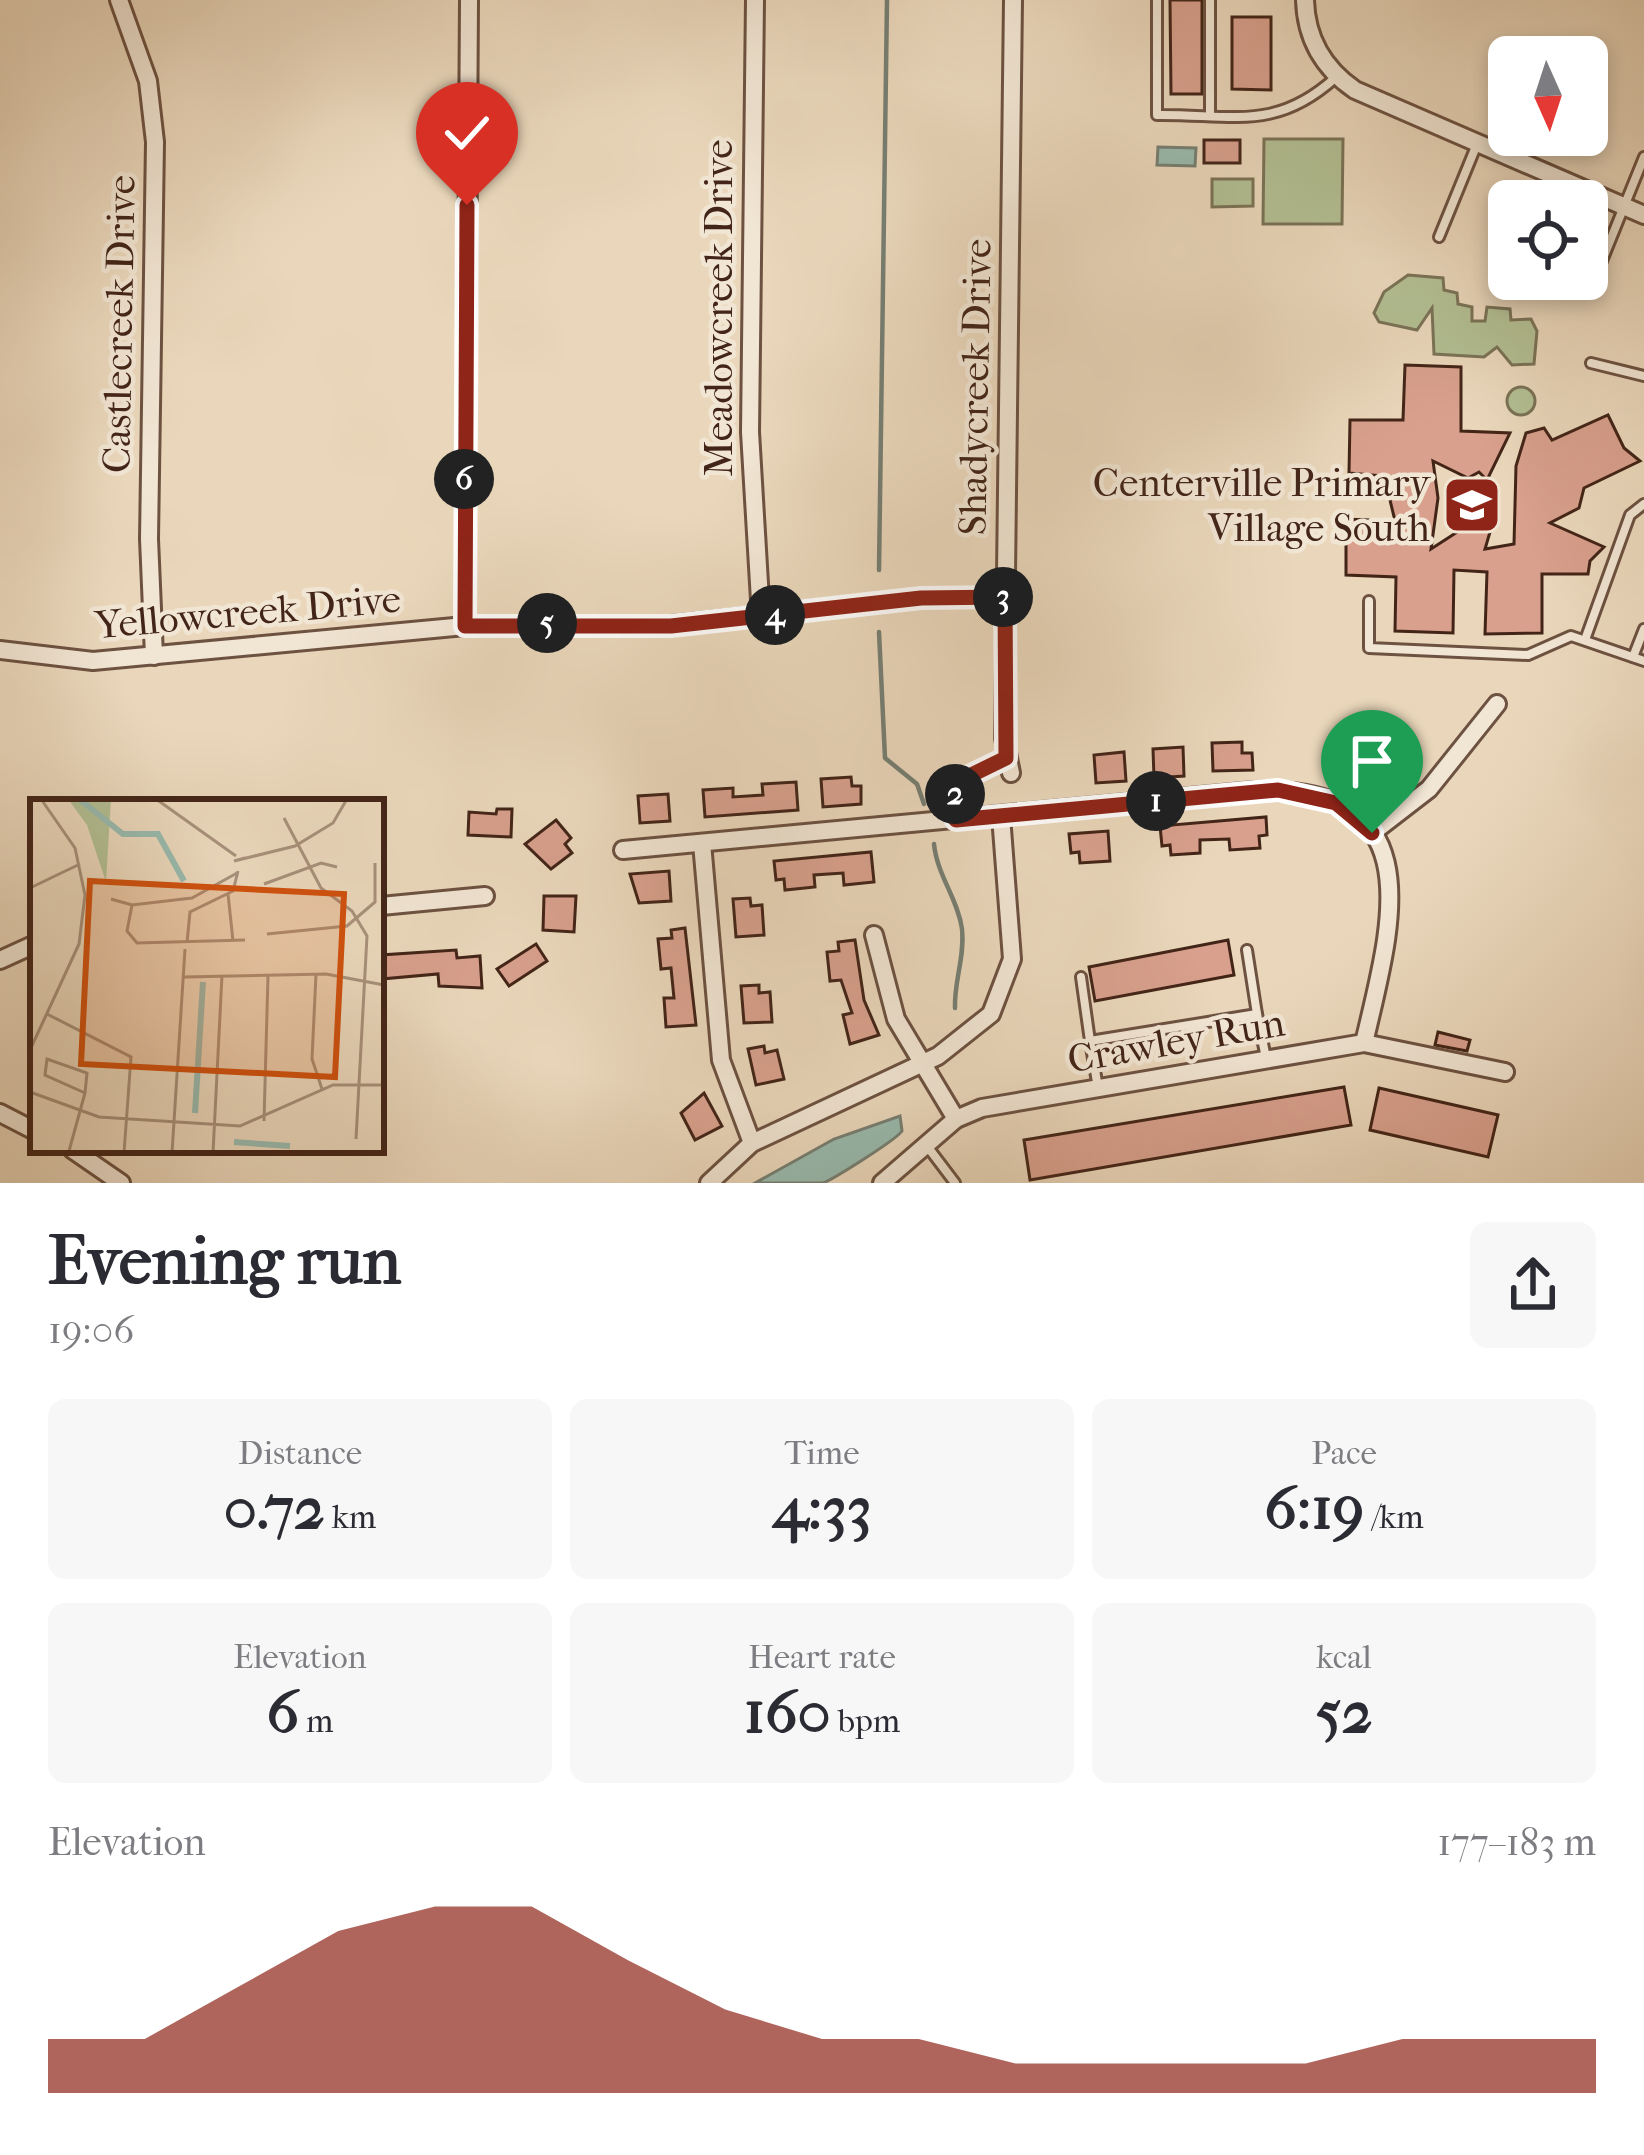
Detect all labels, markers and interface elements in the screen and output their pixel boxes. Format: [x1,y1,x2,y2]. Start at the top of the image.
north arrow [1488,36,1608,156]
map controls [1488,36,1608,300]
pin [416,82,518,205]
icon: check [434,100,500,166]
street label: Meadowcreek Drive [696,140,742,476]
street label: Castlecreek Drive [93,175,145,473]
button: locate [1488,180,1608,300]
street label: Shadycreek Drive [949,238,1001,536]
pin: 6 [434,449,494,509]
text: 6 [455,459,473,498]
place label: Centerville Primary Village South [1093,460,1431,551]
school or university icon: Centerville Primary Village South [1441,474,1503,536]
pin: 3 [973,567,1033,627]
street label: Yellowcreek Drive [92,576,403,648]
text: 3 [996,577,1010,616]
pin: 4 [745,585,805,645]
pin: 5 [517,593,577,653]
text: 4 [765,595,785,634]
text: 5 [540,603,554,642]
pin [1321,710,1423,833]
icon: arrive [1339,728,1405,794]
pin: 2 [925,764,985,824]
pin: 1 [1126,771,1186,831]
text: 2 [947,774,963,813]
text: 1 [1150,781,1162,820]
inset map [30,799,384,1153]
street label: Crawley Run [1064,999,1288,1083]
button: share [1470,1222,1596,1348]
text: Evening run [48,1223,401,1300]
text: 19:06 [48,1307,134,1353]
text: Distance [238,1434,362,1473]
text: Time [785,1434,860,1473]
text: Pace [1311,1434,1377,1473]
text: 0.72 [224,1473,325,1544]
text: 4:33 [772,1473,872,1544]
text: 6:19 [1264,1473,1364,1544]
text: km [325,1498,376,1537]
text: /km [1364,1498,1424,1537]
text: Elevation [233,1638,367,1677]
text: Heart rate [748,1638,896,1677]
text: kcal [1316,1638,1372,1677]
text: 6 [266,1677,299,1748]
text: 160 [744,1677,831,1748]
text: 52 [1316,1677,1372,1748]
text: m [299,1702,334,1741]
text: bpm [831,1702,900,1741]
text: Elevation [48,1819,206,1865]
text: 177–183 m [1437,1819,1596,1865]

